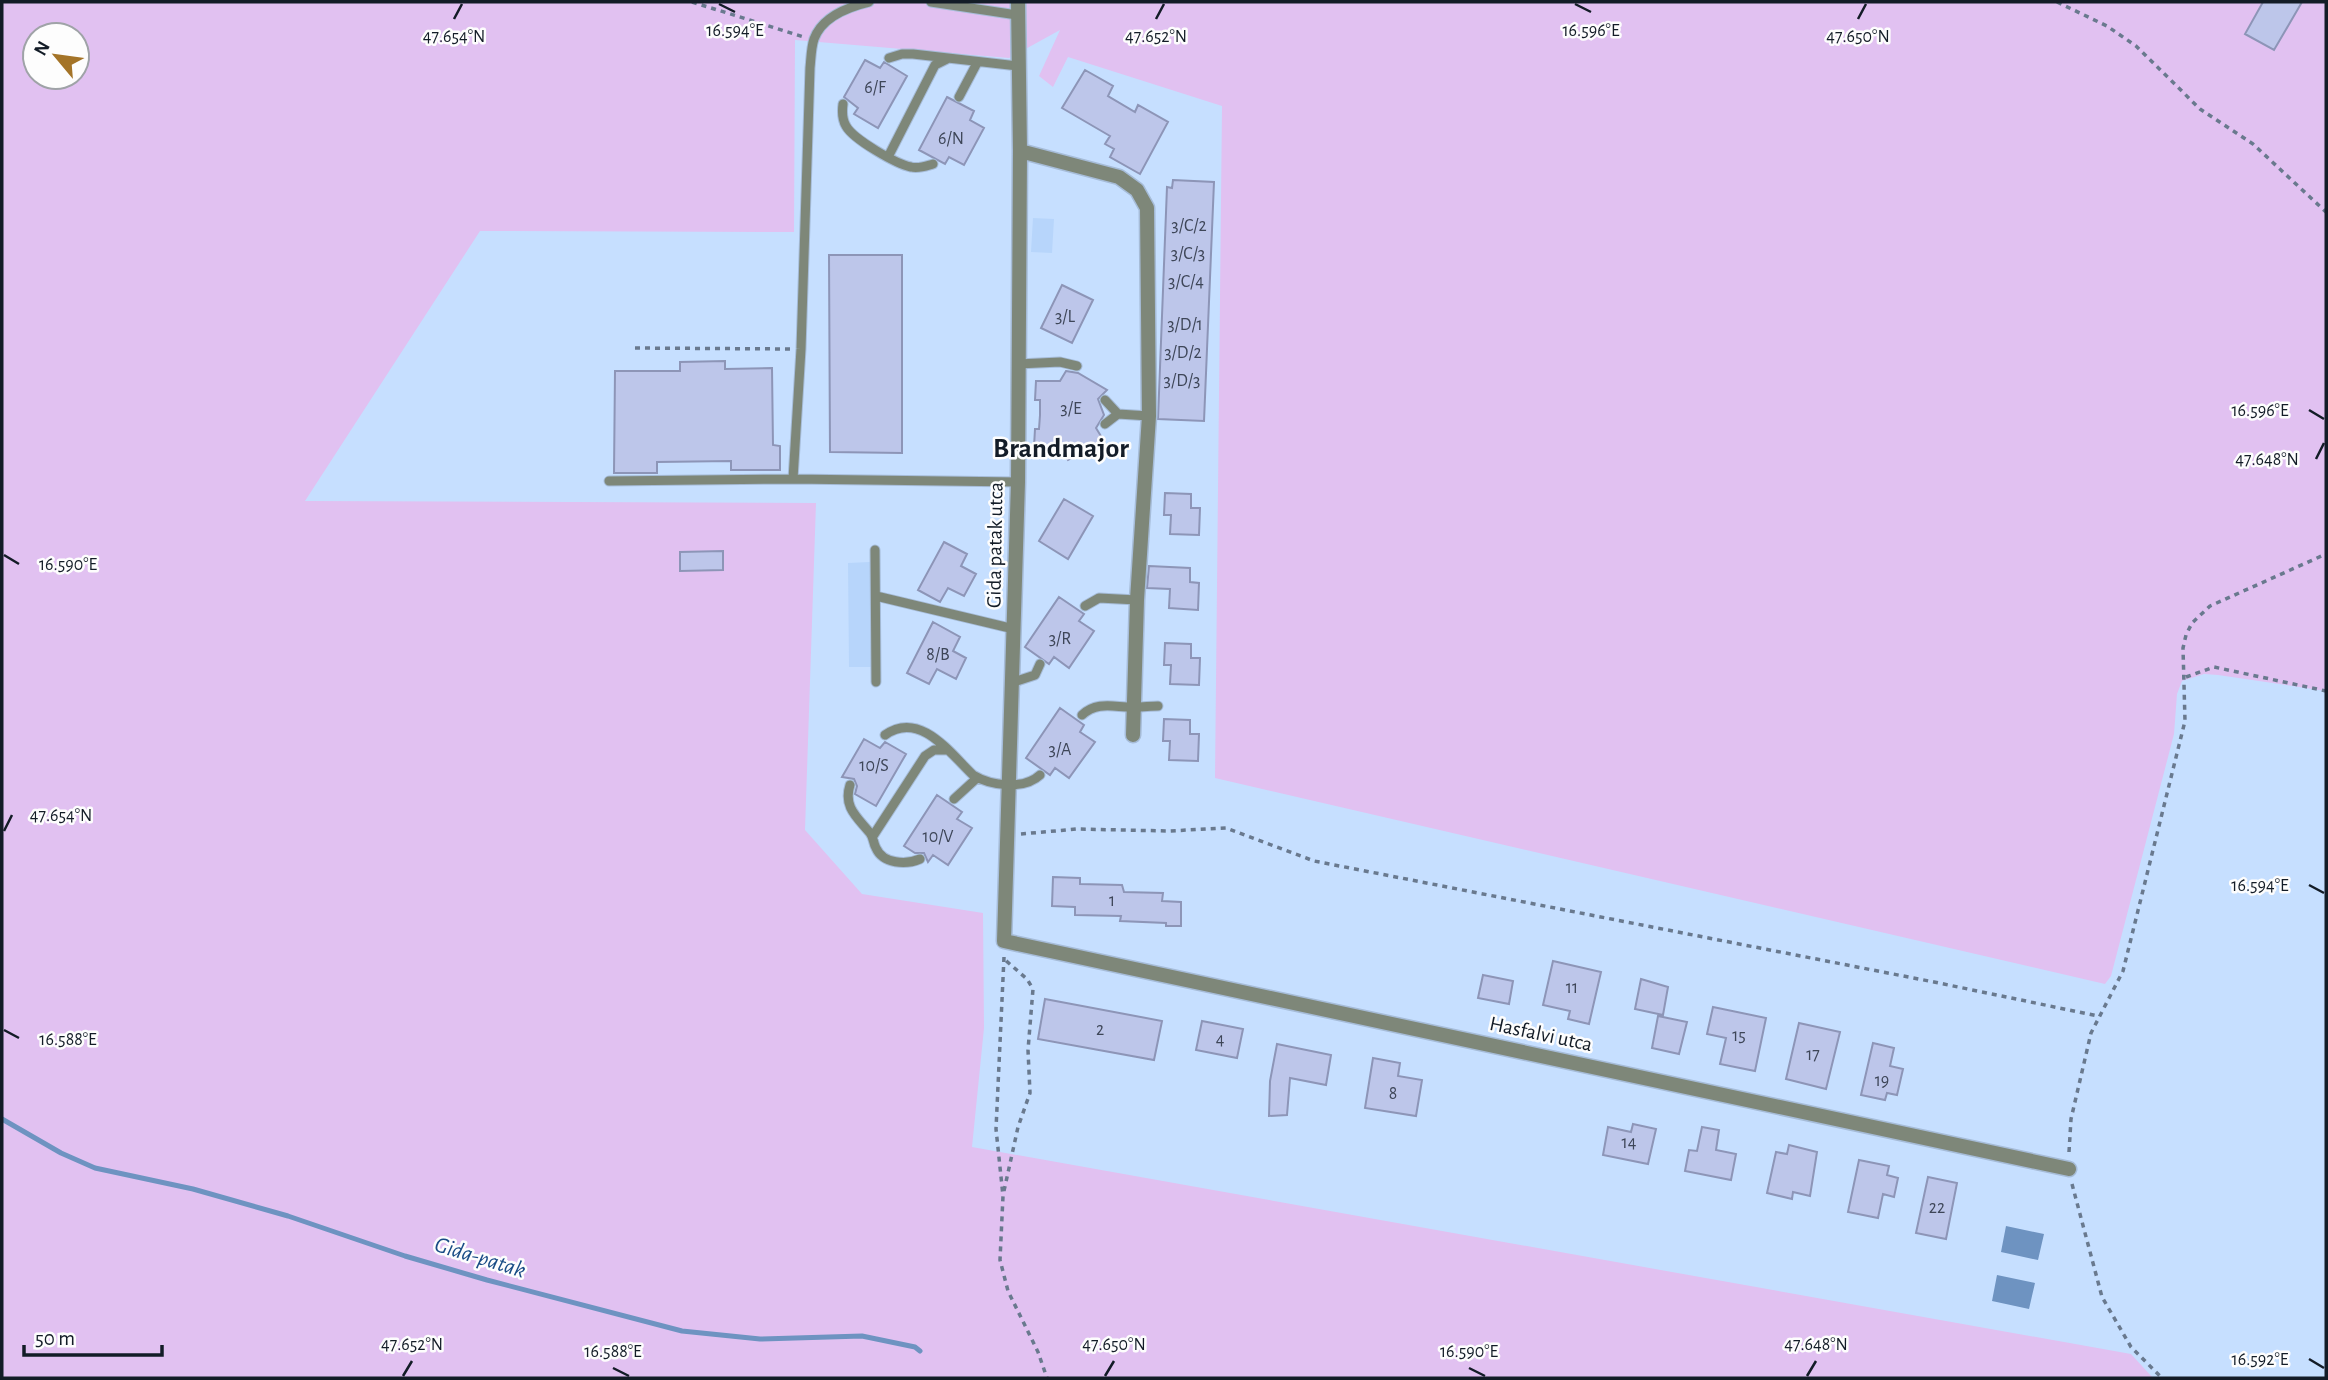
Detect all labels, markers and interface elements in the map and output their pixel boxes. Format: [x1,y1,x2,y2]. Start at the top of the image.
north arrow [21,21,91,91]
text: 16.594°E [706,22,764,40]
text: 16.596°E [1562,22,1620,40]
text: 47.654°N [423,28,485,46]
text: 47.652°N [1125,28,1187,46]
text: 47.650°N [1826,28,1890,46]
text: N [31,38,54,59]
house number: 6/F [864,79,886,97]
house number: 6/N [938,130,964,148]
house number: 3/C/2 [1171,217,1207,235]
house number: 3/C/3 [1171,245,1205,263]
house number: 3/C/4 [1168,273,1204,291]
house number: 3/L [1055,308,1076,326]
house number: 3/D/1 [1167,316,1203,334]
house number: 3/D/2 [1164,344,1202,362]
house number: 3/D/3 [1164,372,1200,390]
house number: 3/E [1060,400,1082,418]
text: 16.596°E [2231,402,2289,420]
district label: Brandmajor [993,435,1129,463]
text: 47.648°N [2235,451,2299,469]
street label: Gida patak utca [983,481,1007,608]
text: 16.590°E [39,556,97,574]
house number: 3/R [1049,630,1071,648]
house number: 8/B [926,646,950,664]
house number: 3/A [1049,741,1072,759]
house number: 10/S [859,757,889,775]
text: 47.654°N [30,807,92,825]
house number: 10/V [922,828,954,846]
text: 16.594°E [2231,877,2289,895]
house number: 1 [1109,892,1115,910]
house number: 11 [1566,979,1578,997]
street label: Hasfalvi utca [1488,1013,1595,1055]
house number: 2 [1096,1021,1104,1039]
house number: 15 [1732,1027,1746,1045]
text: 16.588°E [39,1031,97,1049]
house number: 4 [1216,1031,1225,1049]
house number: 17 [1806,1046,1820,1064]
house number: 19 [1875,1072,1889,1090]
house number: 8 [1389,1085,1397,1103]
house number: 14 [1622,1134,1637,1152]
house number: 22 [1929,1199,1945,1217]
water label: Gida-patak [432,1233,529,1283]
scale bar [24,1314,163,1358]
text: 50 m [35,1328,75,1349]
text: 47.652°N [381,1336,443,1354]
text: 47.650°N [1082,1336,1146,1354]
text: 47.648°N [1784,1336,1848,1354]
text: 16.588°E [584,1343,642,1361]
text: 16.590°E [1440,1343,1498,1361]
text: 16.592°E [2232,1351,2289,1369]

